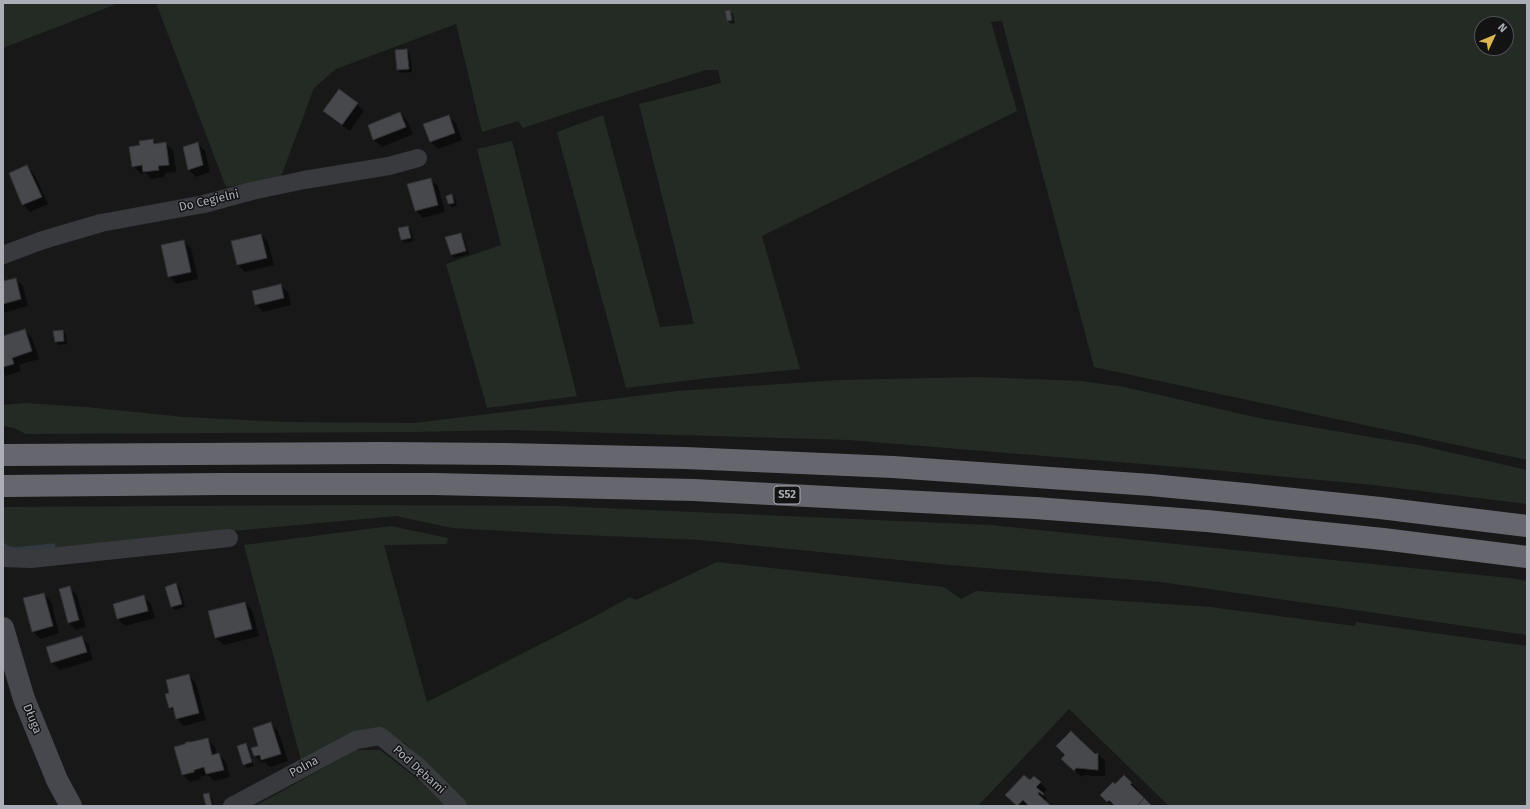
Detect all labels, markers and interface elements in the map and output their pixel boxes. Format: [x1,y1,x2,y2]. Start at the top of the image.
north arrow [1474,16,1514,56]
text: N [1495,21,1509,35]
street label: Do Cegielni [178,187,240,215]
road number: S52 [774,486,800,504]
street label: Długa [20,702,44,736]
street label: Pod Dębami [390,743,448,797]
street label: Polna [287,753,321,781]

